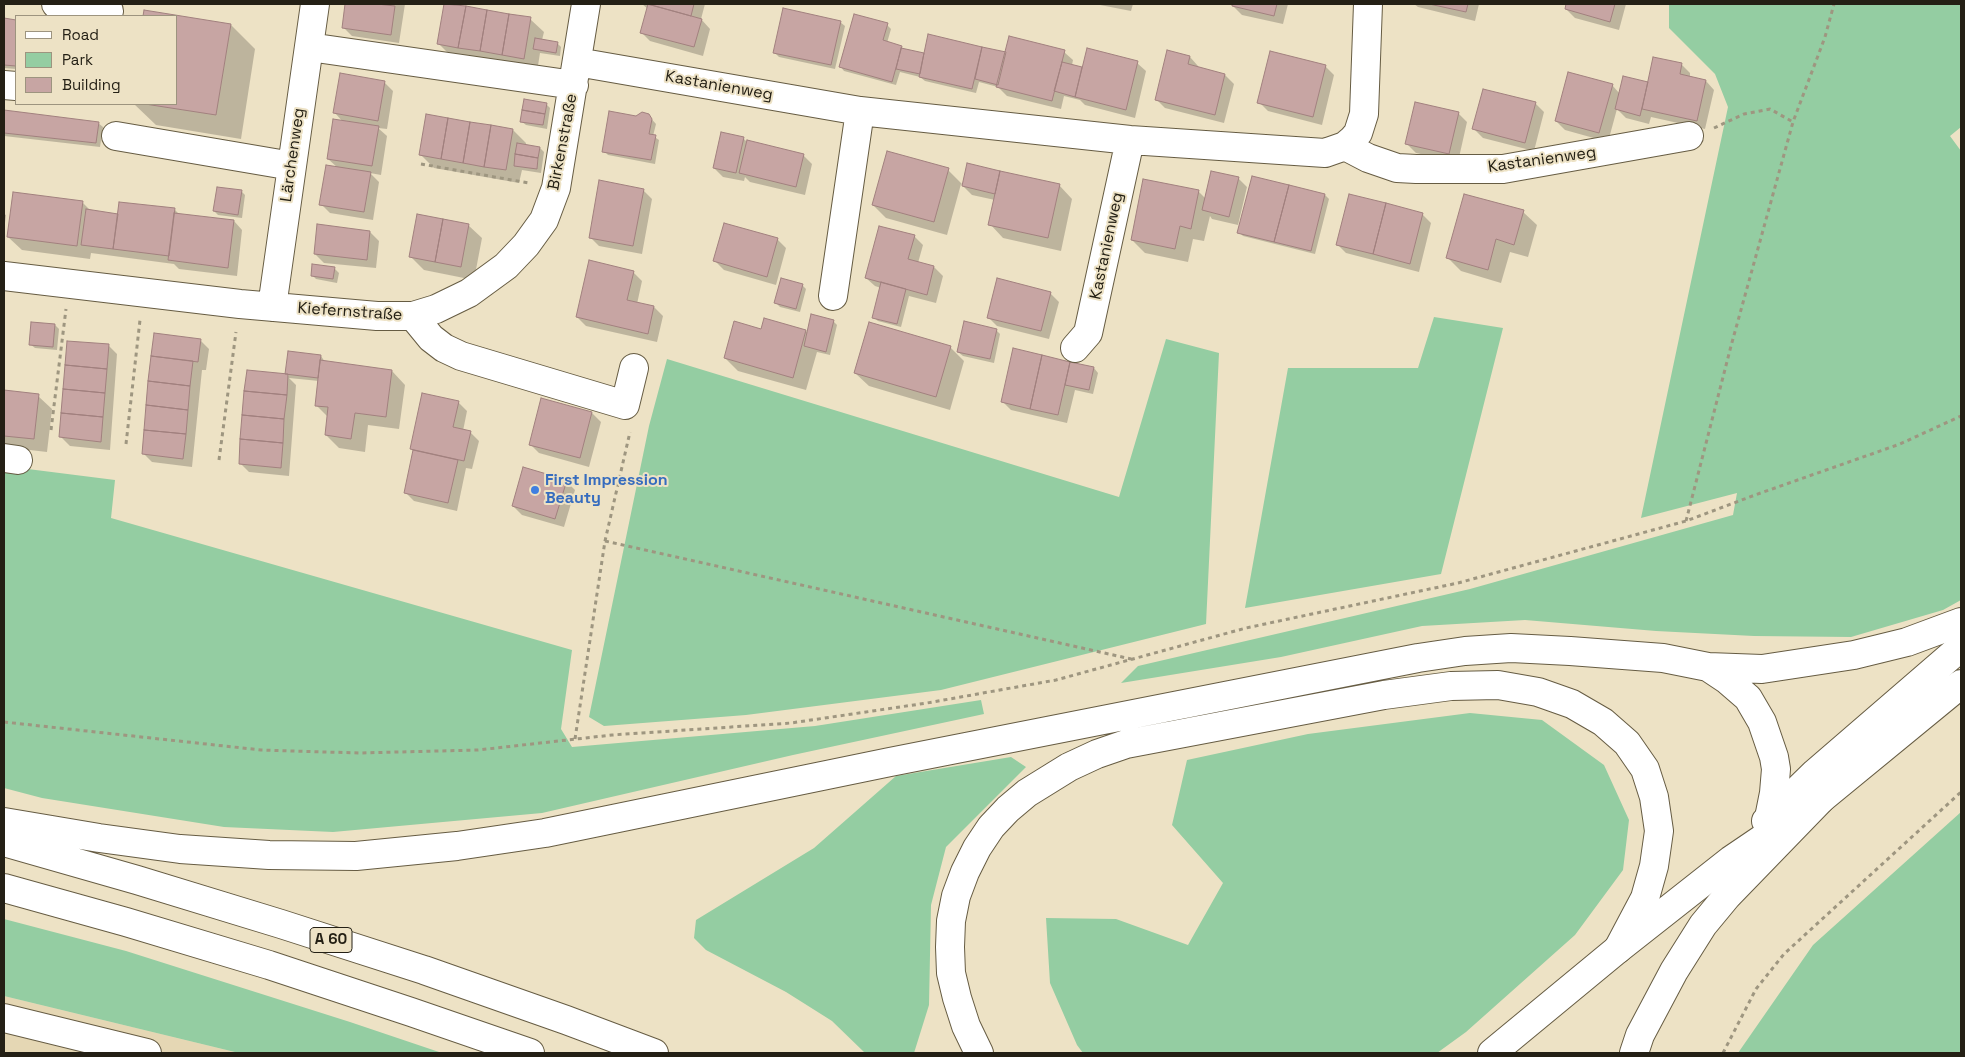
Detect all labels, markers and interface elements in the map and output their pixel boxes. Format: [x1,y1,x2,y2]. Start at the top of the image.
legend [15,15,178,105]
text: Road [62,25,99,44]
text: Park [62,50,93,69]
street label: Kastanienweg [664,67,774,105]
text: Building [62,75,121,94]
street label: Birkenstraße [544,92,582,192]
street label: Lärchenweg [277,107,309,203]
street label: Kastanienweg [1487,143,1597,177]
street label: Kastanienweg [1086,191,1128,301]
street label: Kiefernstraße [297,299,403,325]
place label: First Impression Beauty [545,471,668,509]
marker: First Impression Beauty [529,484,541,496]
road number: A 60 [310,928,352,952]

